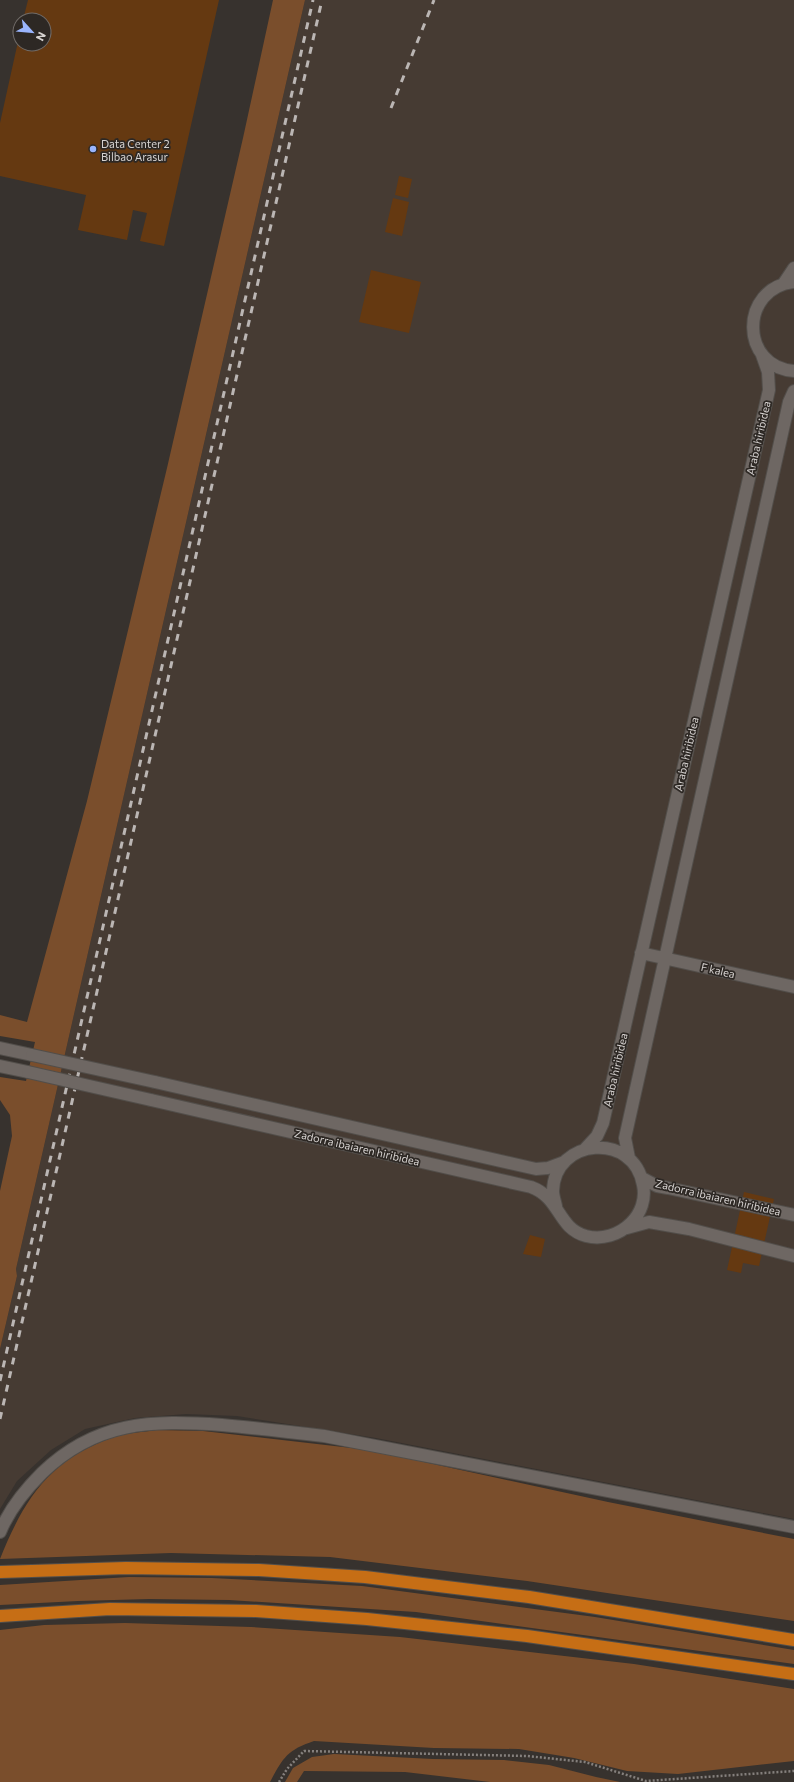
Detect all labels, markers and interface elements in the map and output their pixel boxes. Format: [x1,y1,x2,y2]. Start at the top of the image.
north arrow [12,12,52,52]
text: N [34,30,49,43]
place label: Data Center 2 Bilbao Arasur [101,137,170,163]
marker: Data Center 2 Bilbao Arasur [88,144,98,154]
street label: Araba hiribidea [743,400,773,476]
street label: Araba hiribidea [671,716,701,792]
street label: F kalea [700,960,736,980]
street label: Araba hiribidea [600,1032,630,1108]
street label: Zadorra ibaiaren hiribidea [293,1126,421,1168]
street label: Zadorra ibaiaren hiribidea [654,1176,782,1218]

